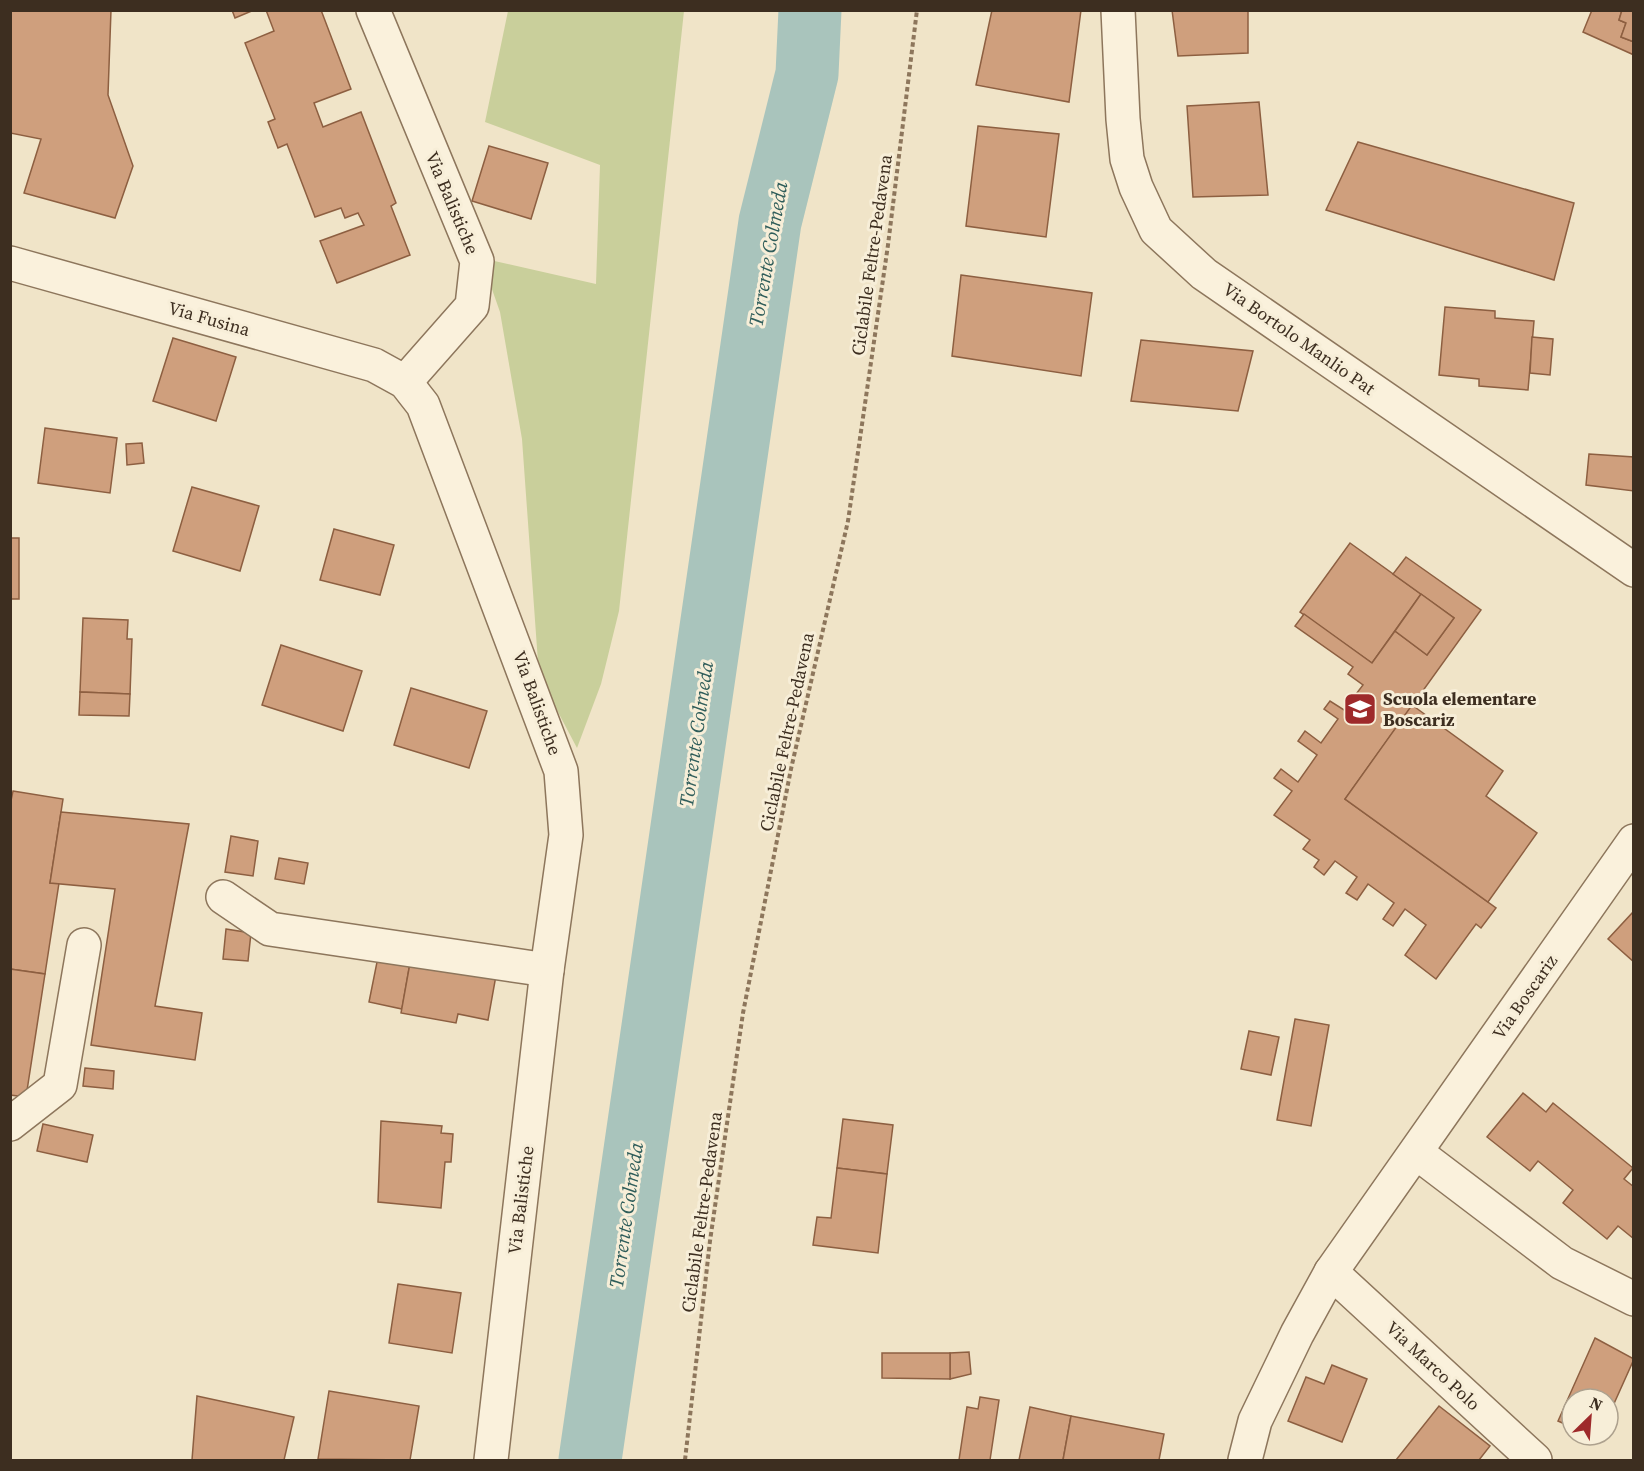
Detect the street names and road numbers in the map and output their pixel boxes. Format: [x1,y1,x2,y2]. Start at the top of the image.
street label: Via Balistiche [420,148,485,258]
street label: Ciclabile Feltre-Pedavena [845,152,898,357]
street label: Via Bortolo Manlio Pat [1218,277,1381,401]
street label: Via Fusina [165,295,254,342]
street label: Ciclabile Feltre-Pedavena [753,629,820,834]
street label: Via Balistiche [507,647,568,758]
street label: Via Boscariz [1486,949,1563,1044]
street label: Ciclabile Feltre-Pedavena [675,1109,728,1314]
street label: Via Balistiche [501,1144,540,1256]
street label: Via Marco Polo [1381,1315,1486,1416]

